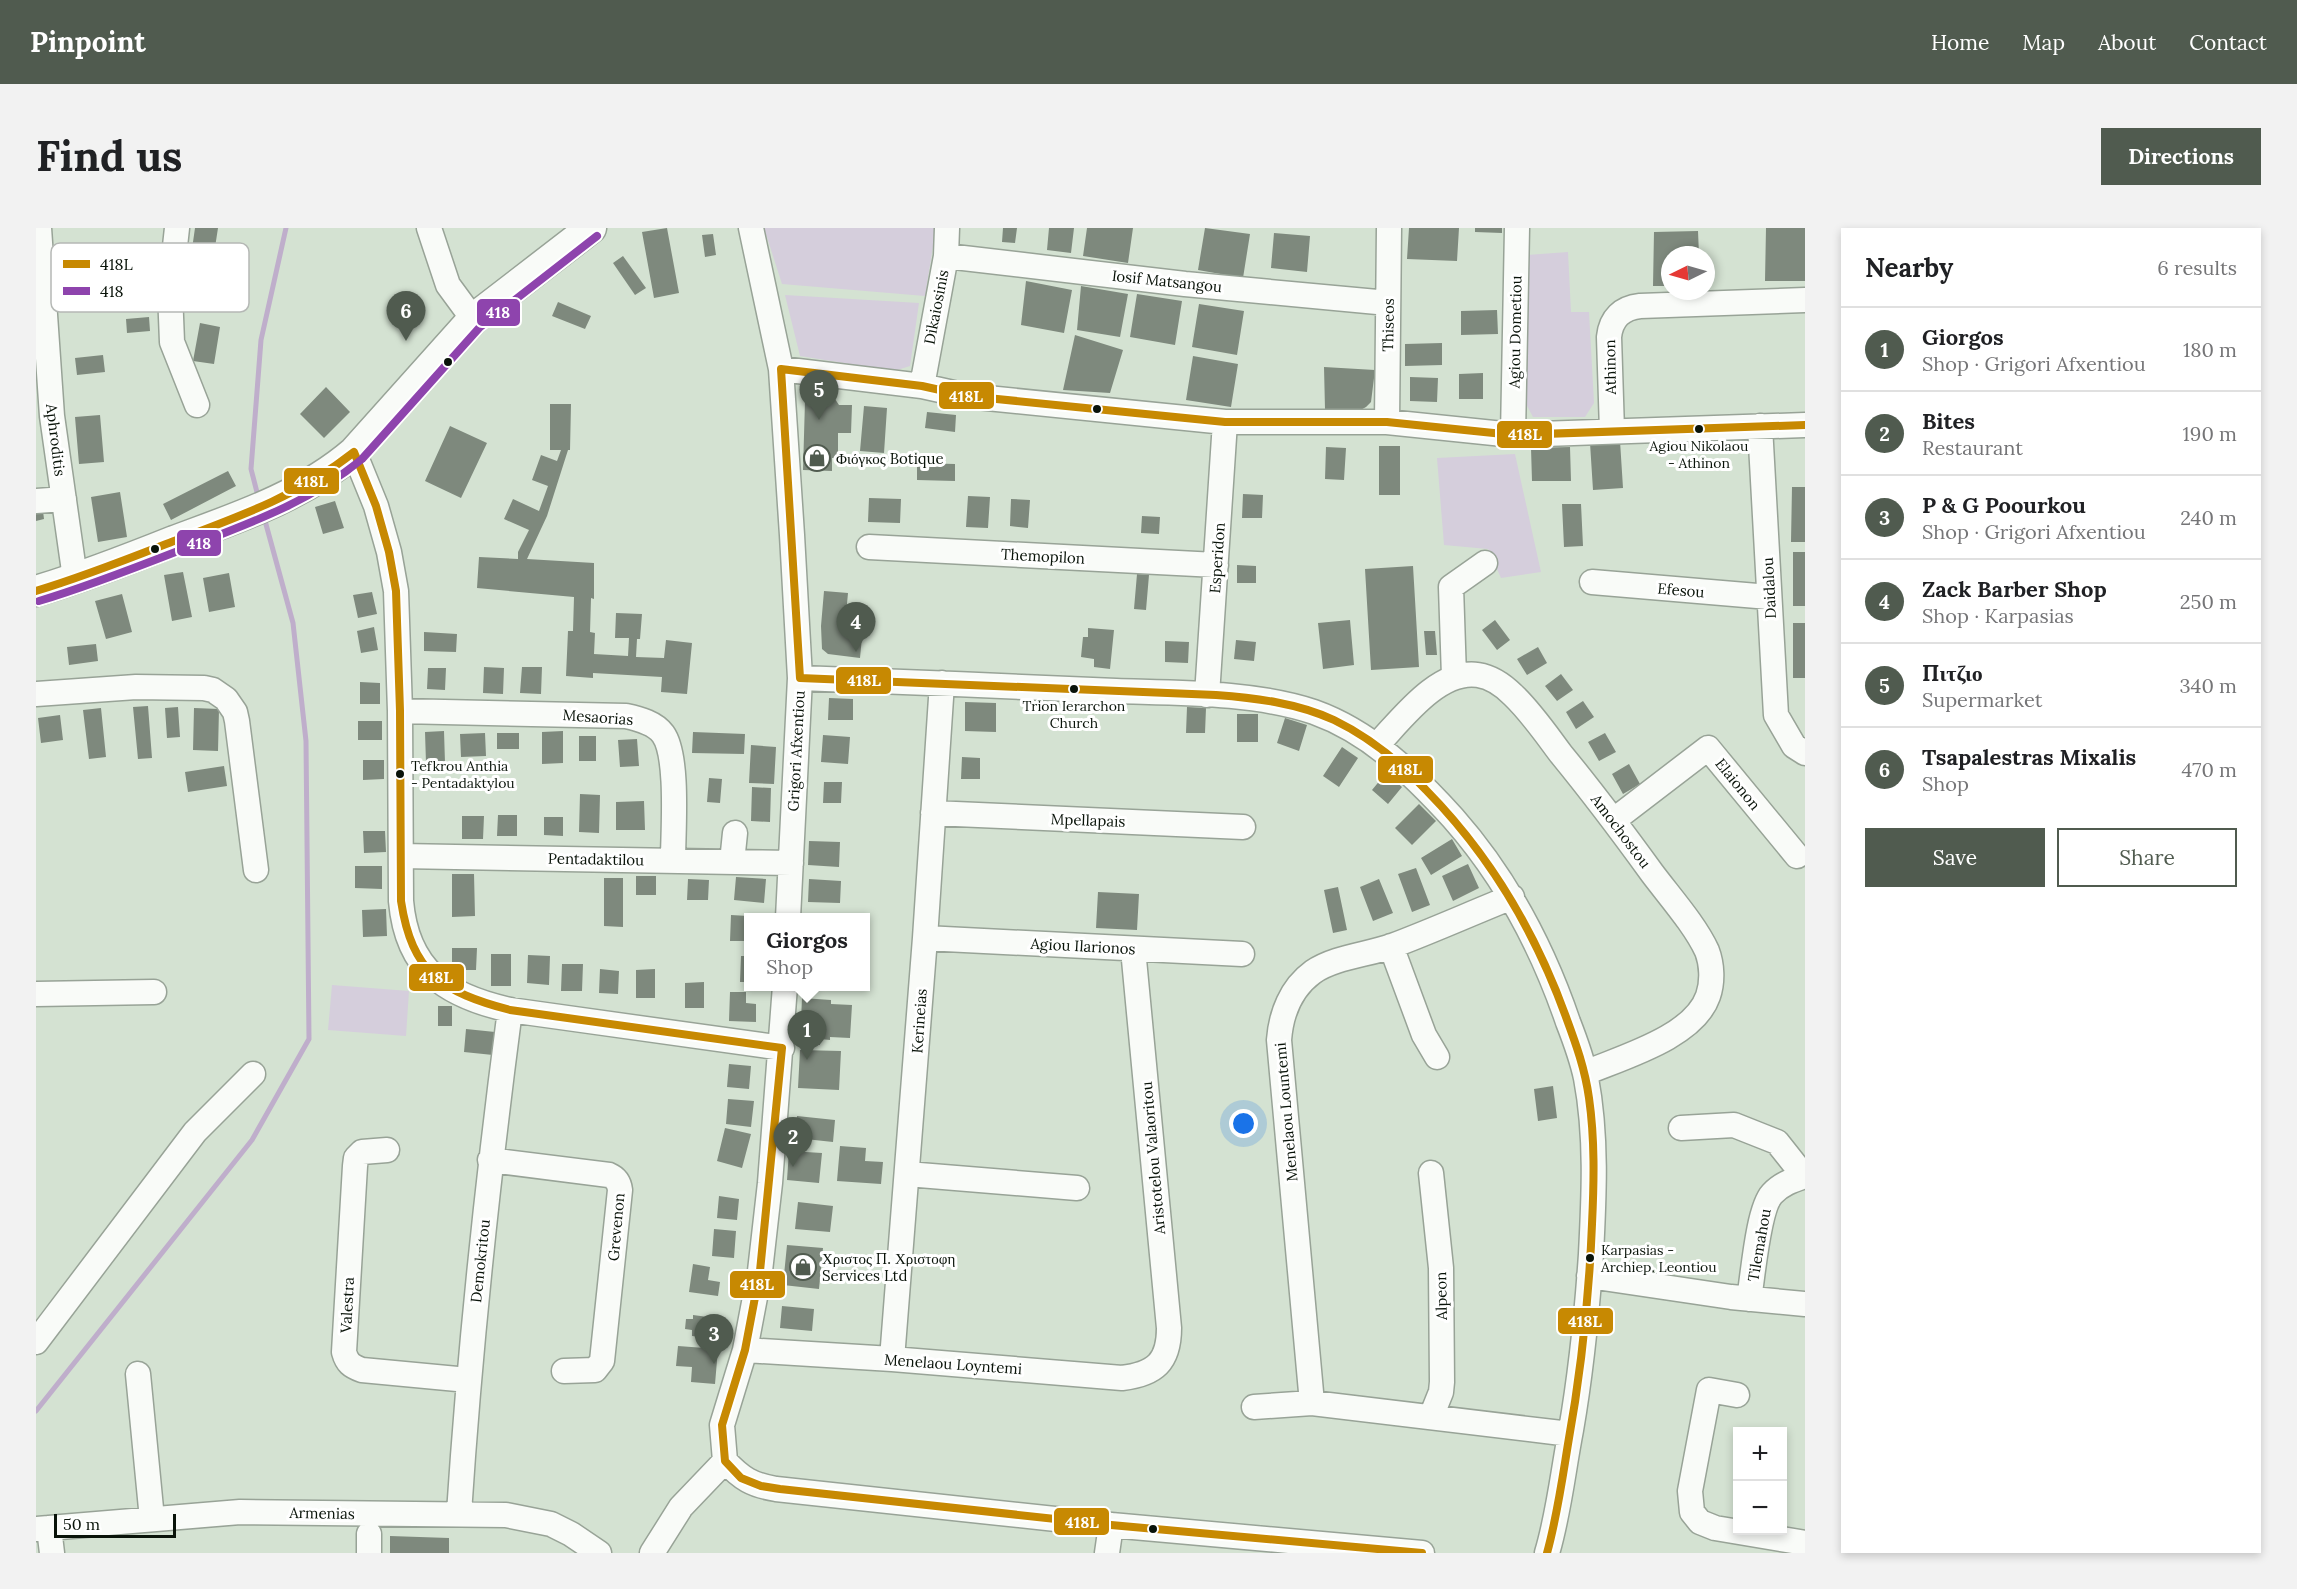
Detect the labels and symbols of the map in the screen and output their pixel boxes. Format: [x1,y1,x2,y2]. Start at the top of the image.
legend [51,243,249,312]
north arrow [1661,246,1715,300]
text: 418L [100,254,133,274]
street label: Iosif Matsangou [1111,266,1223,296]
street label: Dikaiosinis [919,268,953,346]
street label: Agiou Dometiou [1504,275,1525,390]
text: 418 [100,281,124,301]
pin: 6 [386,291,425,341]
line badge: 418 [476,298,521,327]
street label: Thiseos [1378,298,1398,352]
text: 418 [486,302,510,322]
street label: Athinon [1600,339,1620,396]
unlabelled marker [442,356,454,368]
pin: 5 [800,370,838,420]
line badge: 418L [938,381,995,410]
text: 418L [949,386,983,406]
street label: Aphroditis [42,402,70,477]
unlabelled marker [1091,403,1103,415]
line badge: 418L [1496,420,1553,449]
marker: Agiou Nikolaou - Athinon [1693,423,1705,435]
text: 418L [1508,424,1542,444]
place label: Agiou Nikolaou - Athinon [1649,437,1748,472]
shop icon: Φιόγκος Botique [802,443,832,473]
place label: Φιόγκος Botique [836,449,944,468]
line badge: 418L [283,467,340,495]
text: 418L [294,471,328,491]
street label: Esperidon [1205,522,1229,594]
line badge: 418 [176,529,222,557]
text: 418 [187,533,211,553]
unlabelled marker [149,543,161,555]
street label: Themopilon [1001,544,1085,568]
street label: Daidalou [1758,557,1780,619]
street label: Efesou [1657,578,1705,602]
pin: 4 [836,602,876,652]
line badge: 418L [835,666,892,695]
text: 418L [847,670,881,690]
marker: Trion Ierarchon Church [1068,683,1080,695]
street label: Grigori Afxentiou [783,690,809,812]
place label: Trion Ierarchon Church [1023,697,1126,732]
street label: Mesaorias [562,705,634,729]
street label: Elaionon [1711,754,1765,814]
line badge: 418L [1377,755,1434,784]
place label: Tefkrou Anthia - Pentadaktylou [411,757,515,792]
text: 418L [1388,759,1422,779]
marker: Tefkrou Anthia - Pentadaktylou [394,768,406,780]
street label: Amochostou [1586,789,1655,872]
street label: Mpellapais [1050,809,1126,831]
street label: Pentadaktilou [548,849,644,869]
street label: Agiou Ilarionos [1029,934,1136,958]
line badge: 418L [408,963,465,992]
text: 418L [419,967,453,987]
street label: Kerineias [907,988,931,1054]
pin: 1 [788,1010,826,1060]
street label: Menelaou Lountemi [1270,1042,1302,1182]
street label: Aristotelou Valaoritou [1137,1081,1169,1236]
your location [1229,1109,1258,1138]
pin: 2 [774,1118,813,1167]
street label: Grevenon [604,1192,628,1262]
street label: Tilemahou [1743,1207,1775,1283]
street label: Demokritou [466,1218,494,1304]
place label: Karpasias - Archiep. Leontiou [1600,1241,1717,1276]
place label: Χριστος Π. Χριστοφη Services Ltd [822,1249,956,1285]
shop icon: Χριστος Π. Χριστοφη Services Ltd [788,1252,818,1282]
marker: Karpasias - Archiep. Leontiou [1584,1252,1596,1264]
line badge: 418L [729,1270,786,1299]
street label: Alpeon [1431,1272,1451,1321]
text: 418L [740,1274,774,1294]
street label: Valestra [336,1276,358,1335]
line badge: 418L [1557,1307,1614,1335]
text: 418L [1568,1311,1602,1331]
pin: 3 [694,1314,734,1364]
street label: Menelaou Loyntemi [883,1350,1023,1378]
street label: Armenias [288,1503,355,1523]
line badge: 418L [1053,1507,1110,1536]
scale bar [54,1511,176,1538]
text: 418L [1065,1512,1099,1532]
unlabelled marker [1147,1523,1159,1535]

